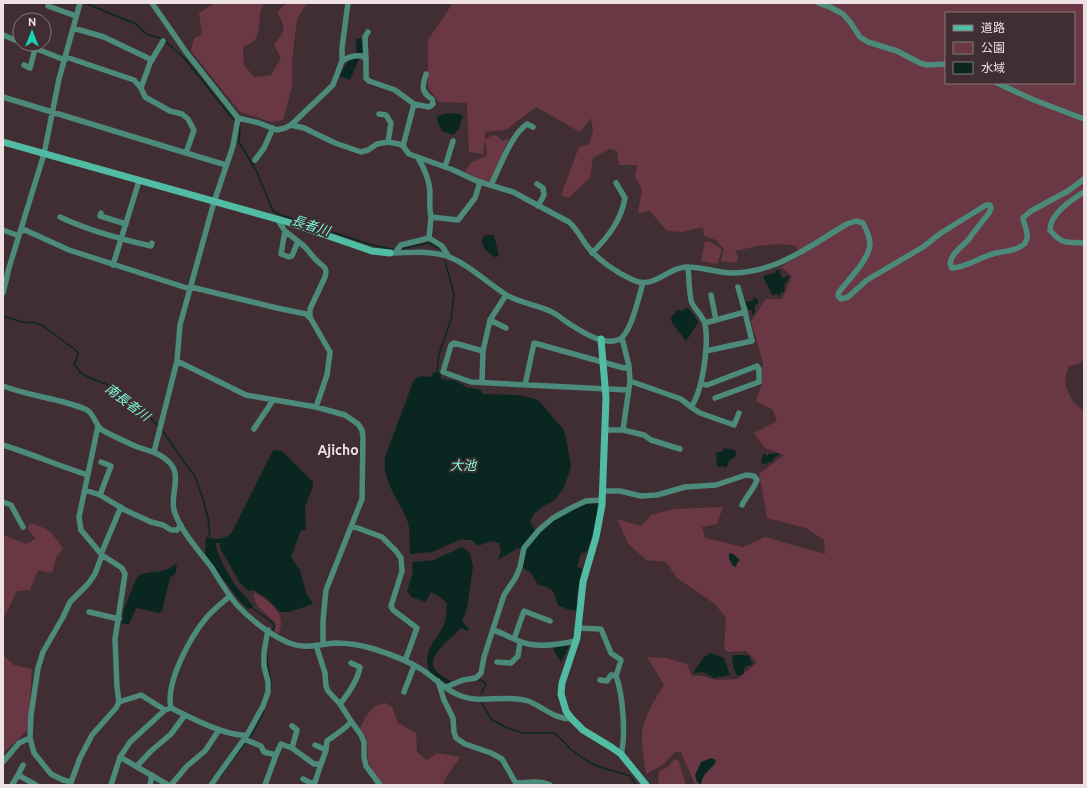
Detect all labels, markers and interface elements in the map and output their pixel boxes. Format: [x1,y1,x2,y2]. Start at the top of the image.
north arrow [12,12,52,52]
legend [945,12,1075,84]
text: N [28,16,36,28]
text: 道路 [981,21,1005,34]
text: 公園 [981,41,1005,54]
text: 水域 [981,61,1005,74]
water label: 長者川 [290,212,334,238]
water label: 南長者川 [103,381,155,424]
district label: Ajicho [317,442,359,458]
water label: 大池 [450,458,478,472]

